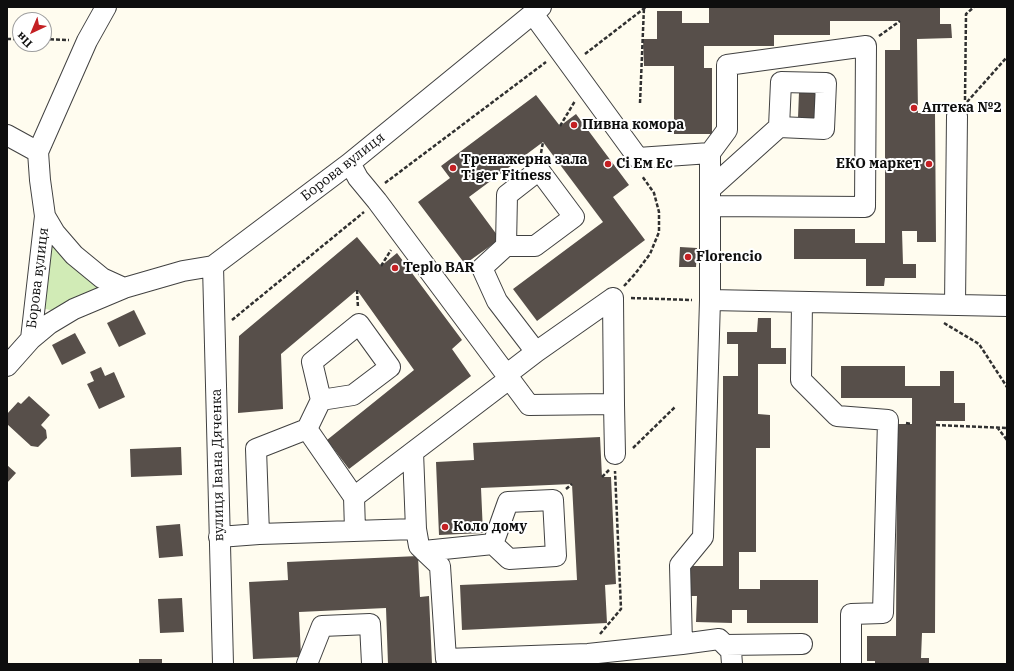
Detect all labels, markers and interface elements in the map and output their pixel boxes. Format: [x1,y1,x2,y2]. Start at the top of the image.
north arrow [12,12,52,52]
text: Пн [14,29,35,51]
place label: Аптека №2 [922,100,1002,116]
marker: Аптека №2 [909,103,919,113]
place label: Пивна комора [582,117,684,133]
marker: Пивна комора [569,120,579,130]
street label: Борова вулиця [298,129,388,205]
place label: Тренажерна зала Tiger Fitness [461,152,588,184]
place label: Сі Ем Ес [616,156,673,172]
place label: ЕКО маркет [836,156,921,172]
marker: Сі Ем Ес [603,159,613,169]
marker: ЕКО маркет [924,159,934,169]
marker: Тренажерна зала Tiger Fitness [448,163,458,173]
street label: Борова вулиця [23,226,53,330]
place label: Florencio [696,249,762,265]
marker: Florencio [683,252,693,262]
place label: Teplo BAR [403,260,475,276]
marker: Teplo BAR [390,263,400,273]
street label: вулиця Івана Дяченка [208,389,228,541]
place label: Коло дому [453,519,527,535]
marker: Коло дому [440,522,450,532]

